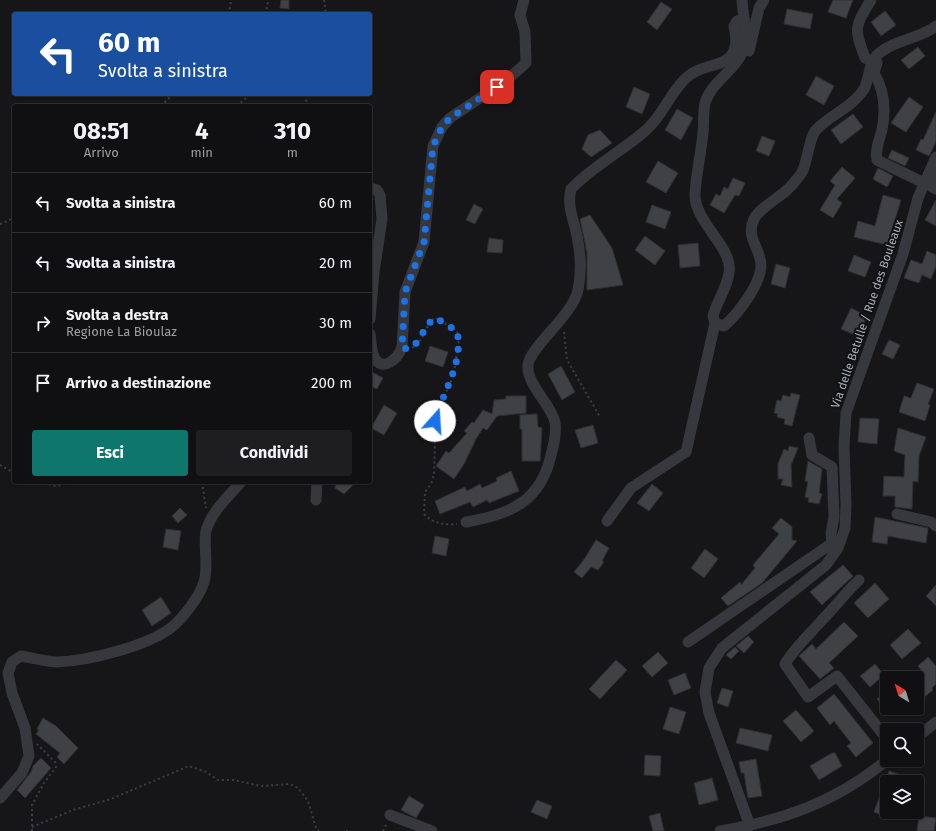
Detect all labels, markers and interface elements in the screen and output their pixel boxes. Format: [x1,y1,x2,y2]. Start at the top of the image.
text: 60 m [98,26,160,59]
icon: left [32,28,84,80]
text: Svolta a sinistra [98,60,228,82]
pin [480,70,514,104]
icon: arrive [486,76,508,98]
text: 08:51 [73,117,130,145]
text: 4 [195,117,208,145]
text: 310 [274,117,311,145]
text: Arrivo [84,145,119,160]
text: min [190,145,213,160]
text: m [287,145,298,160]
icon: left [32,192,54,214]
text: Svolta a sinistra [66,194,176,212]
text: 60 m [319,194,352,212]
street label: Via delle Betulle / Rue des Bouleaux [828,218,906,410]
icon: left [32,252,54,274]
text: Svolta a sinistra [66,254,176,272]
text: 20 m [319,254,352,272]
text: Svolta a destra [66,306,168,324]
icon: right [32,312,54,334]
text: 30 m [319,314,352,332]
text: Regione La Bioulaz [66,324,177,339]
icon: arrive [32,372,54,394]
text: Arrivo a destinazione [66,374,211,392]
text: 200 m [311,374,352,392]
position arrow [414,400,456,442]
button: Esci [32,430,188,476]
button: Condividi [196,430,352,476]
north arrow [880,671,924,715]
map controls [880,671,924,819]
button: search [880,723,924,767]
button: layers [880,775,924,819]

